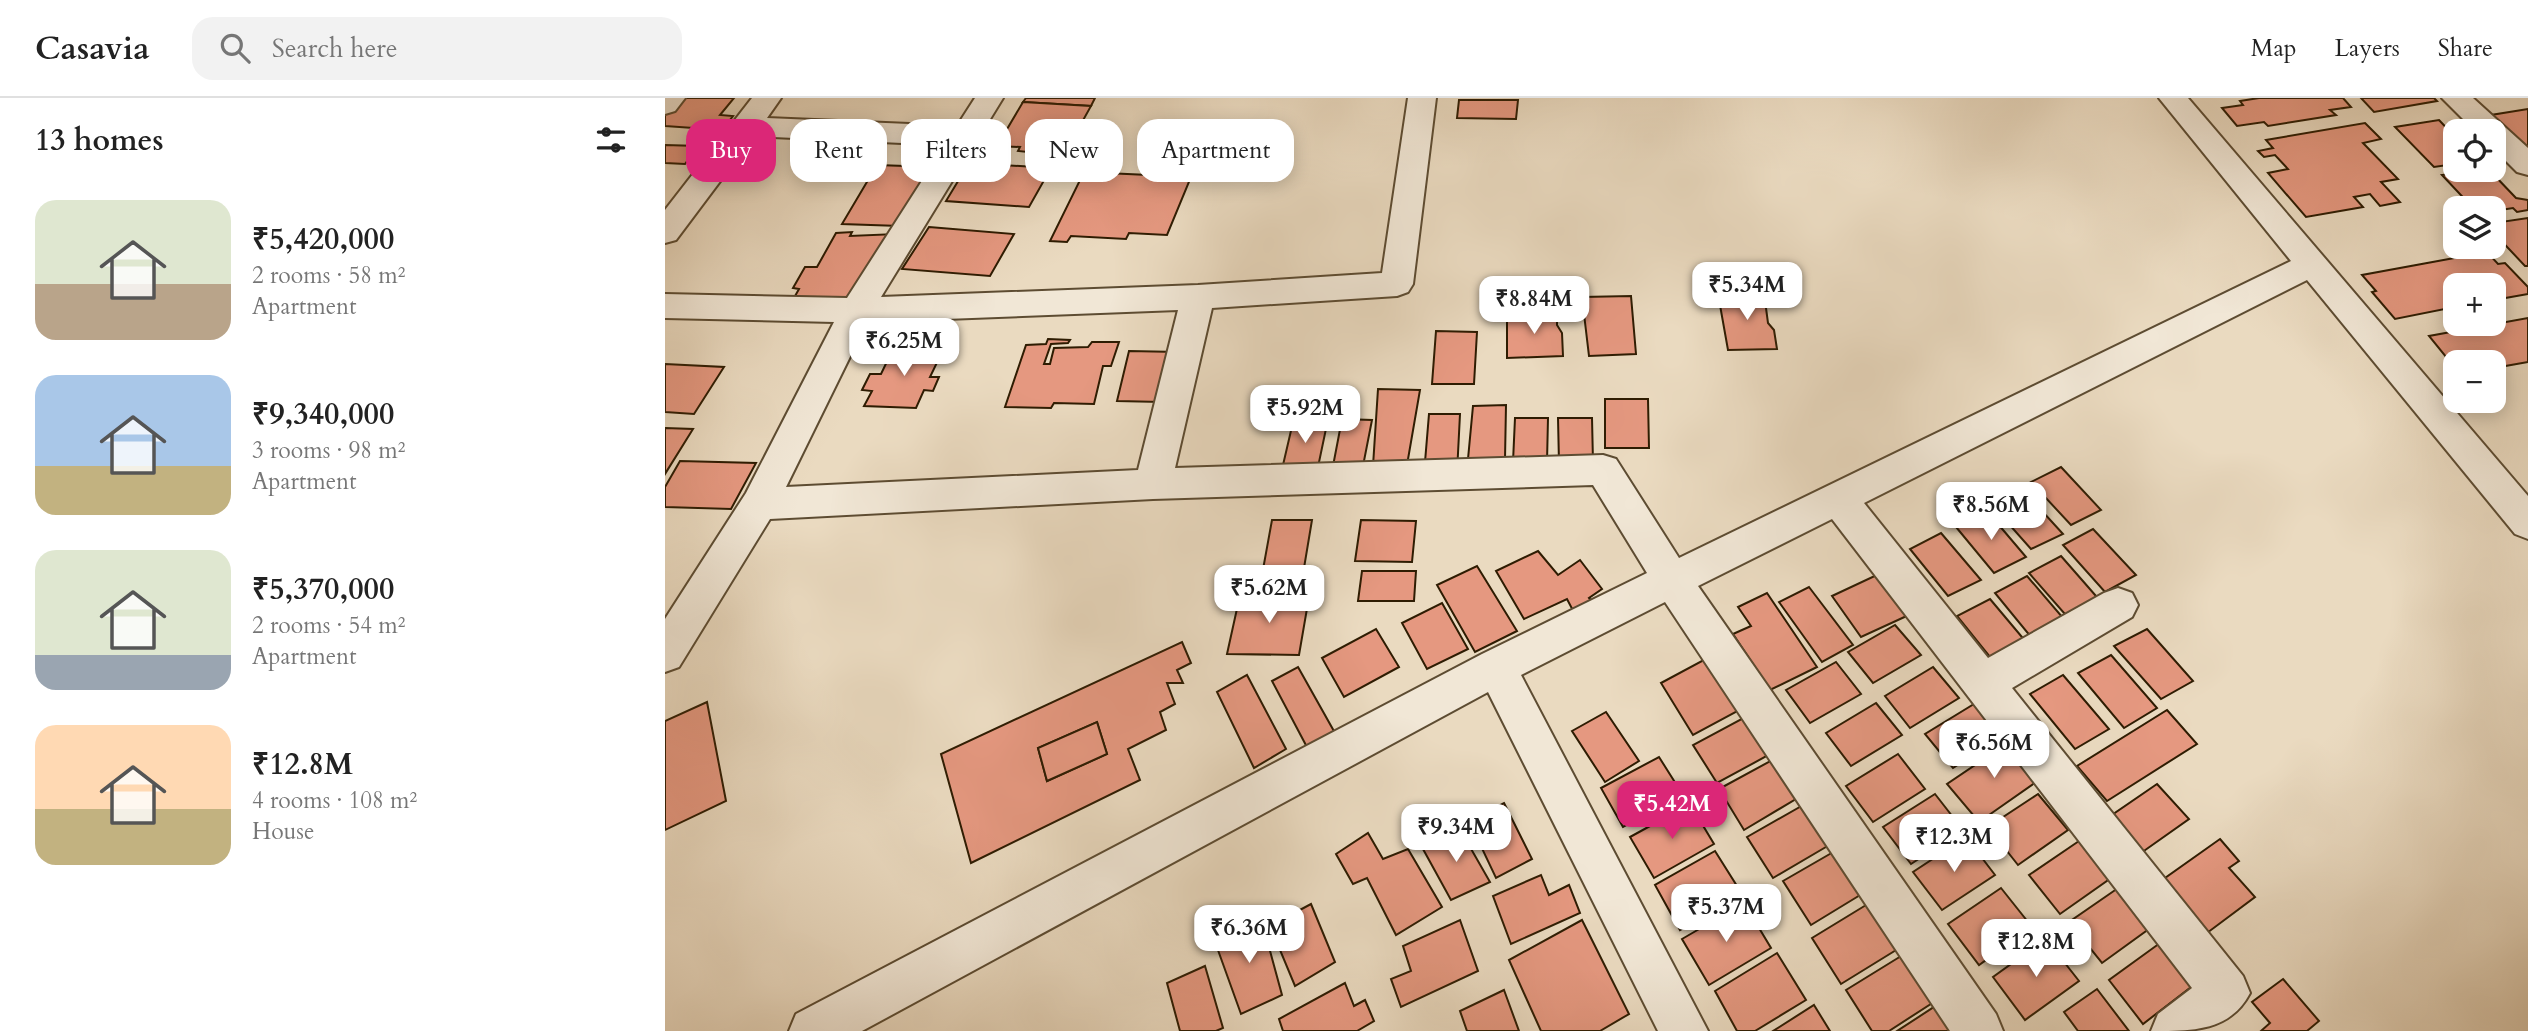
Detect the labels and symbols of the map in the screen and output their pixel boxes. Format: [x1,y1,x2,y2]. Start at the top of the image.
pin: ₹5.34M [1690,262,1804,322]
pin: ₹8.84M [1477,276,1591,336]
pin: ₹6.25M [847,318,961,378]
pin: ₹5.92M [1248,386,1362,445]
pin: ₹8.56M [1934,482,2048,542]
pin: ₹5.62M [1212,566,1326,625]
pin: ₹6.56M [1937,720,2051,780]
pin: ₹5.42M [1615,782,1729,841]
pin: ₹9.34M [1399,804,1513,864]
pin: ₹12.3M [1897,814,2011,874]
pin: ₹5.37M [1669,884,1783,944]
pin: ₹6.36M [1192,906,1306,965]
pin: ₹12.8M [1979,920,2093,979]

